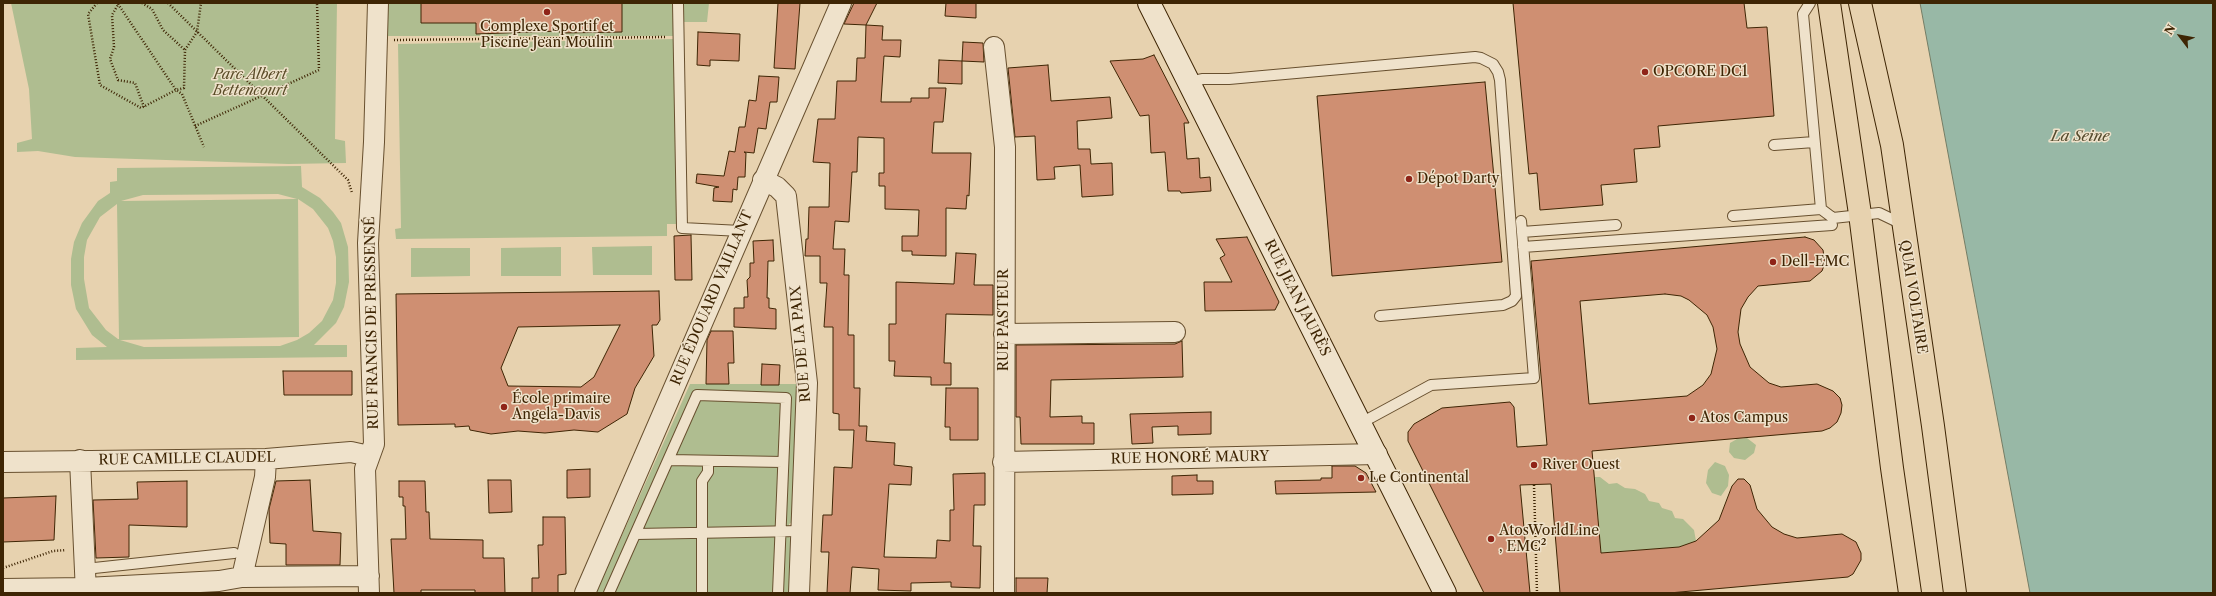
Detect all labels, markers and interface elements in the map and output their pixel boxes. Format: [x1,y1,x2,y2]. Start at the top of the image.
marker: Complexe Sportif et Piscine Jean Moulin [542,7,552,17]
north arrow [2160,16,2200,56]
place label: Complexe Sportif et Piscine Jean Moulin [480,19,614,52]
text: N [2161,22,2178,37]
place label: OPCORE DC1 [1653,64,1748,80]
park label: Parc Albert Bettencourt [213,67,287,100]
marker: OPCORE DC1 [1640,67,1650,77]
water label: La Seine [2051,128,2109,146]
place label: Dépot Darty [1417,171,1499,187]
marker: Dépot Darty [1404,174,1414,184]
street label: RUE ÉDOUARD VAILLANT [667,208,757,388]
street label: RUE FRANCIS DE PRESSENSÉ [362,216,382,430]
street label: RUE JEAN JAURÈS [1260,237,1334,359]
street label: QUAI VOLTAIRE [1896,239,1930,355]
place label: Dell-EMC [1781,254,1849,270]
marker: Dell-EMC [1768,257,1778,267]
street label: RUE PASTEUR [996,269,1012,371]
street label: RUE DE LA PAIX [788,285,814,403]
place label: École primaire Angela-Davis [512,391,610,424]
marker: École primaire Angela-Davis [499,402,509,412]
place label: Atos Campus [1700,410,1788,426]
marker: Atos Campus [1687,413,1697,423]
street label: RUE HONORÉ MAURY [1111,448,1269,468]
street label: RUE CAMILLE CLAUDEL [98,449,276,469]
place label: River Ouest [1542,457,1620,473]
marker: River Ouest [1529,460,1539,470]
place label: Le Continental [1369,470,1469,486]
marker: Le Continental [1356,473,1366,483]
place label: AtosWorldLine , EMC² [1499,523,1599,556]
marker: AtosWorldLine , EMC² [1486,534,1496,544]

